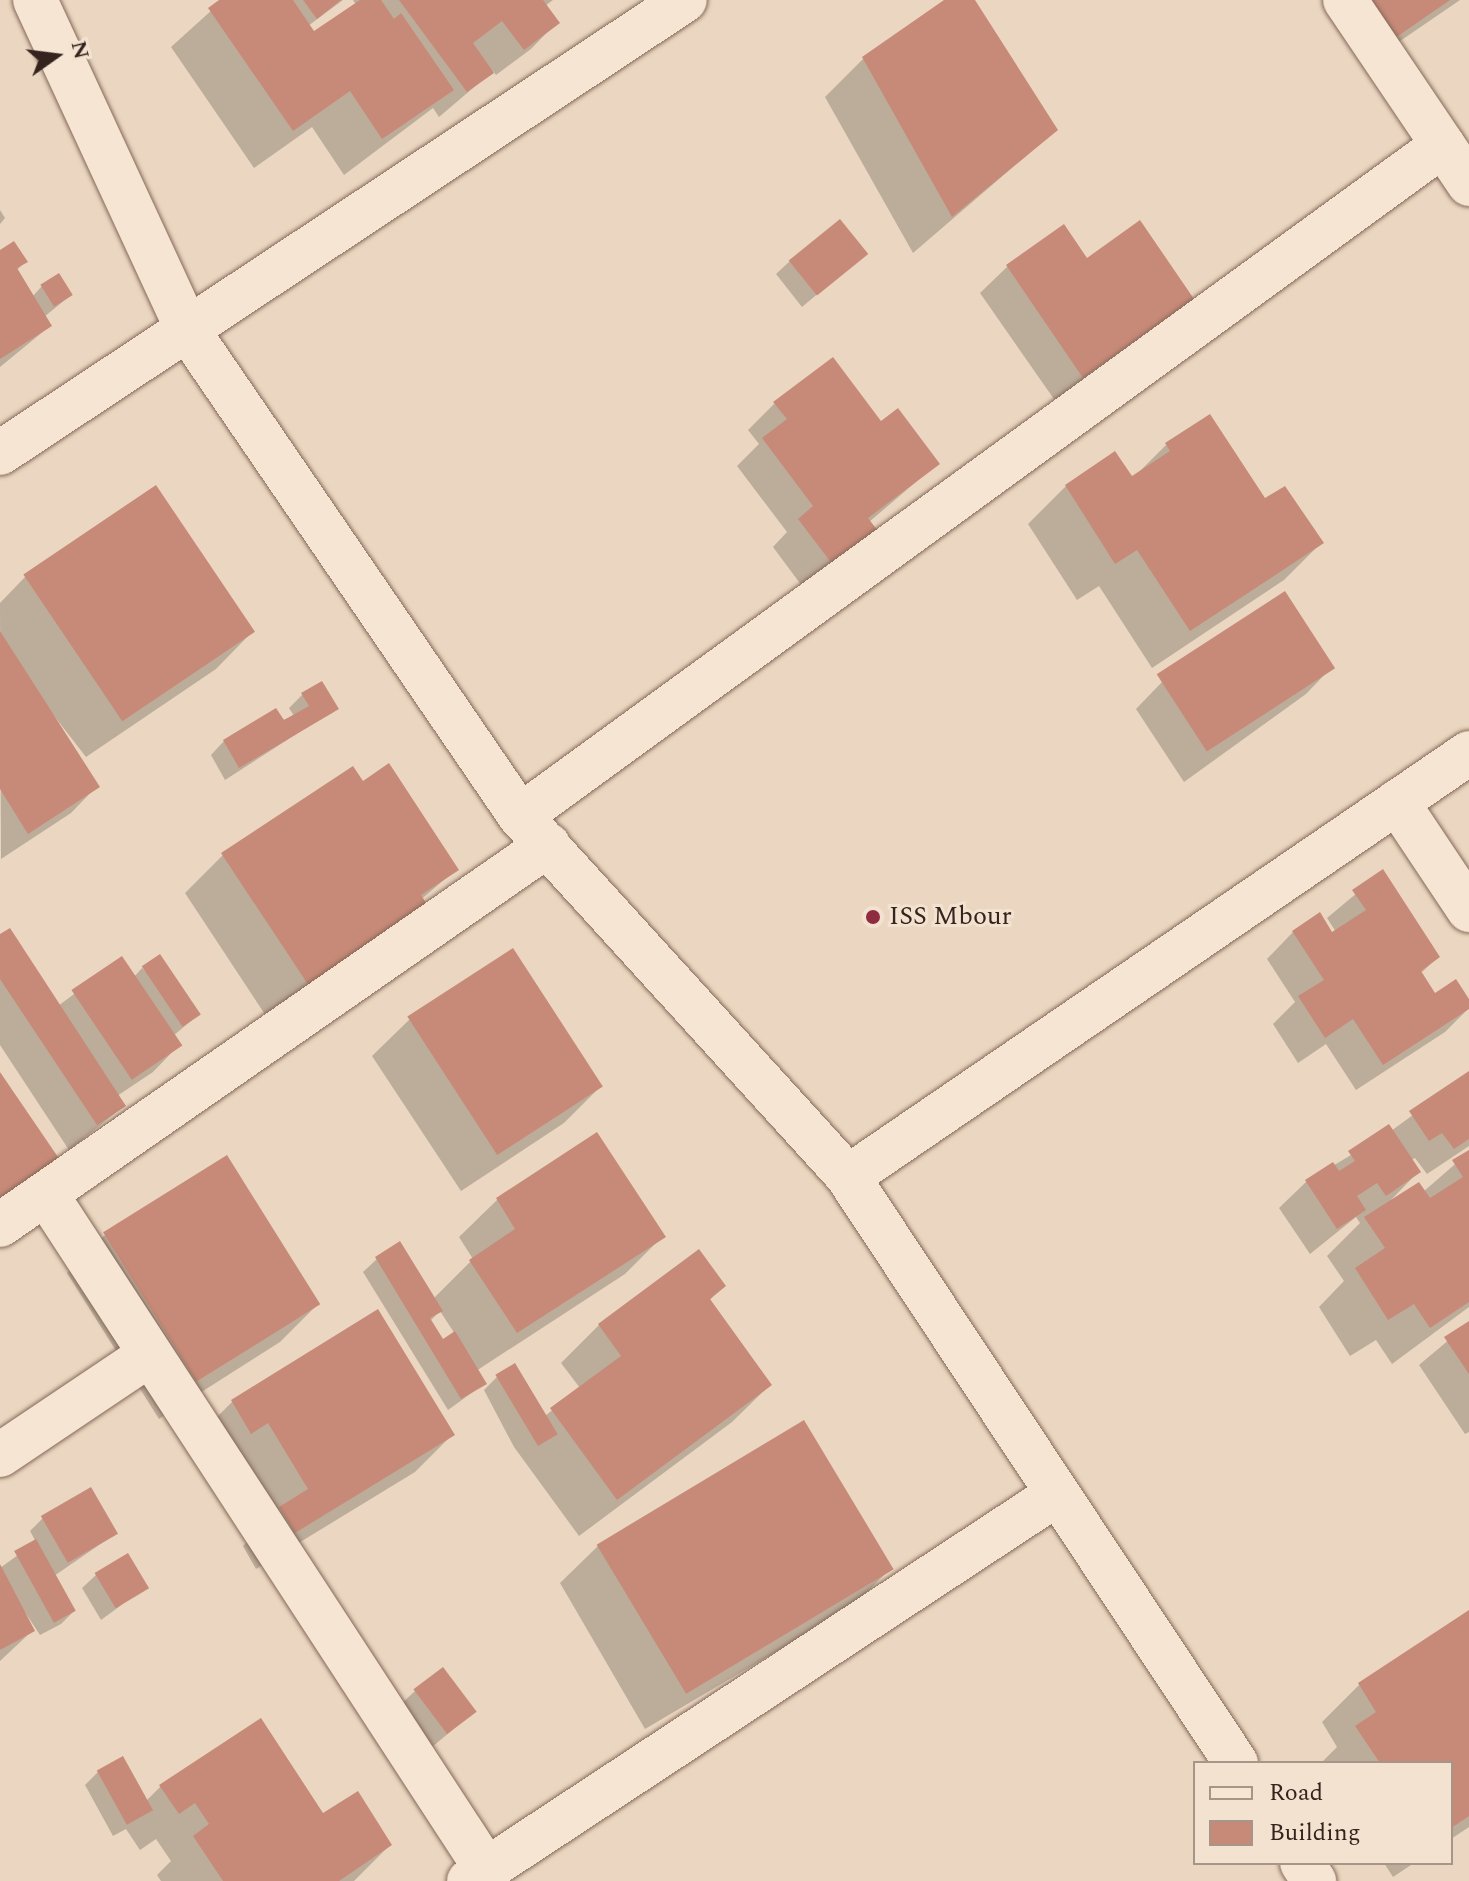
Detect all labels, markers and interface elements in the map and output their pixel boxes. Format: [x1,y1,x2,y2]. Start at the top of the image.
north arrow [16,16,96,96]
text: N [62,37,98,63]
place label: ISS Mbour [889,901,1012,933]
marker: ISS Mbour [864,908,882,926]
legend [1193,1761,1453,1865]
text: Road [1269,1775,1323,1811]
text: Building [1269,1815,1361,1851]

